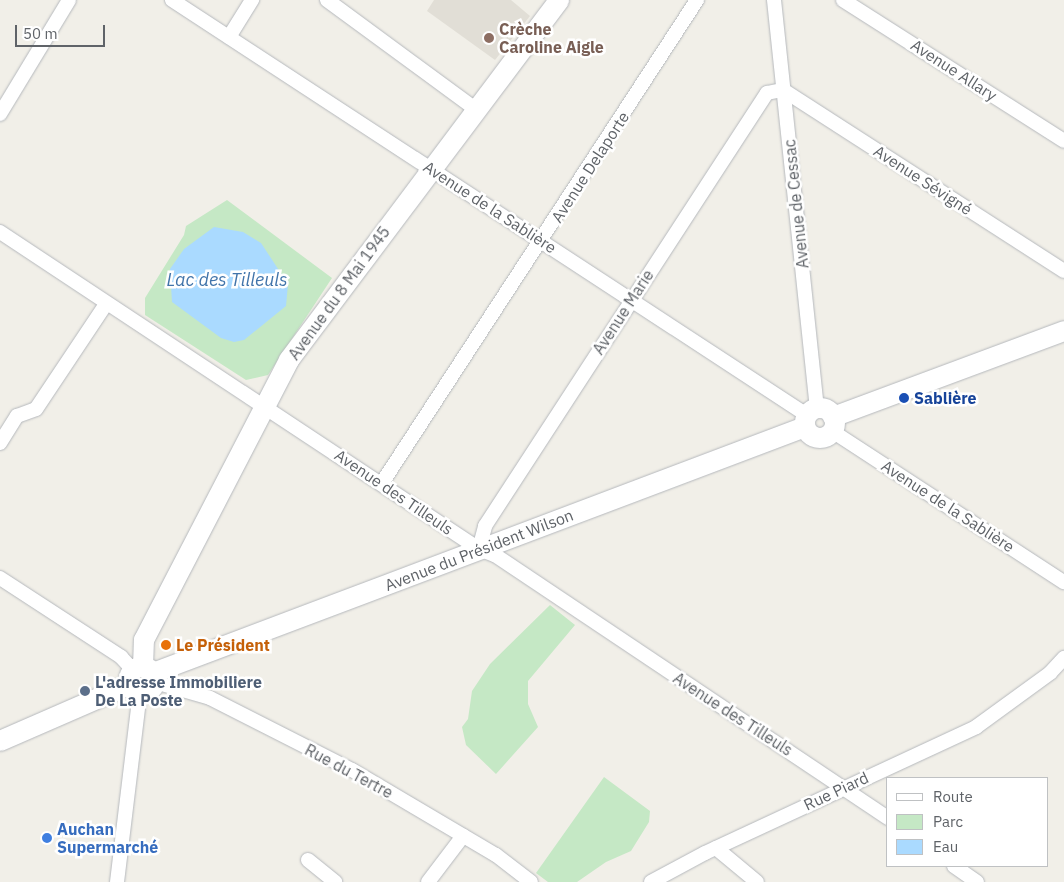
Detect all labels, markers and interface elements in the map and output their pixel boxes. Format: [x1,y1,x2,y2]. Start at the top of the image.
scale bar [18,15,108,47]
place label: Crèche Caroline Aigle [499,19,604,57]
text: 50 m [23,24,58,43]
marker: Crèche Caroline Aigle [483,32,495,44]
street label: Avenue Allary [907,35,1001,105]
street label: Avenue Delaporte [547,108,633,226]
street label: Avenue de Cessac [780,138,812,270]
street label: Avenue Sévigné [870,141,976,219]
street label: Avenue de la Sablière [420,157,560,257]
street label: Avenue du 8 Mai 1945 [284,222,394,364]
street label: Avenue Marie [588,266,658,358]
water label: Lac des Tilleuls [166,269,288,291]
place label: Sablière [914,388,977,408]
marker: Sablière [898,392,910,404]
street label: Avenue des Tilleuls [331,445,457,539]
street label: Avenue de la Sablière [878,456,1018,556]
street label: Avenue du Président Wilson [382,505,576,595]
place label: Le Président [176,635,270,655]
marker: Le Président [160,639,172,651]
street label: Avenue des Tilleuls [670,668,796,760]
place label: L'adresse Immobiliere De La Poste [95,672,262,710]
marker: L'adresse Immobiliere De La Poste [79,685,91,697]
street label: Rue du Tertre [302,740,396,802]
street label: Rue Piard [801,768,871,814]
legend [886,777,1049,867]
text: Route [933,787,973,806]
text: Parc [933,812,963,831]
place label: Auchan Supermarché [57,819,158,857]
marker: Auchan Supermarché [41,832,53,844]
text: Eau [933,837,958,856]

